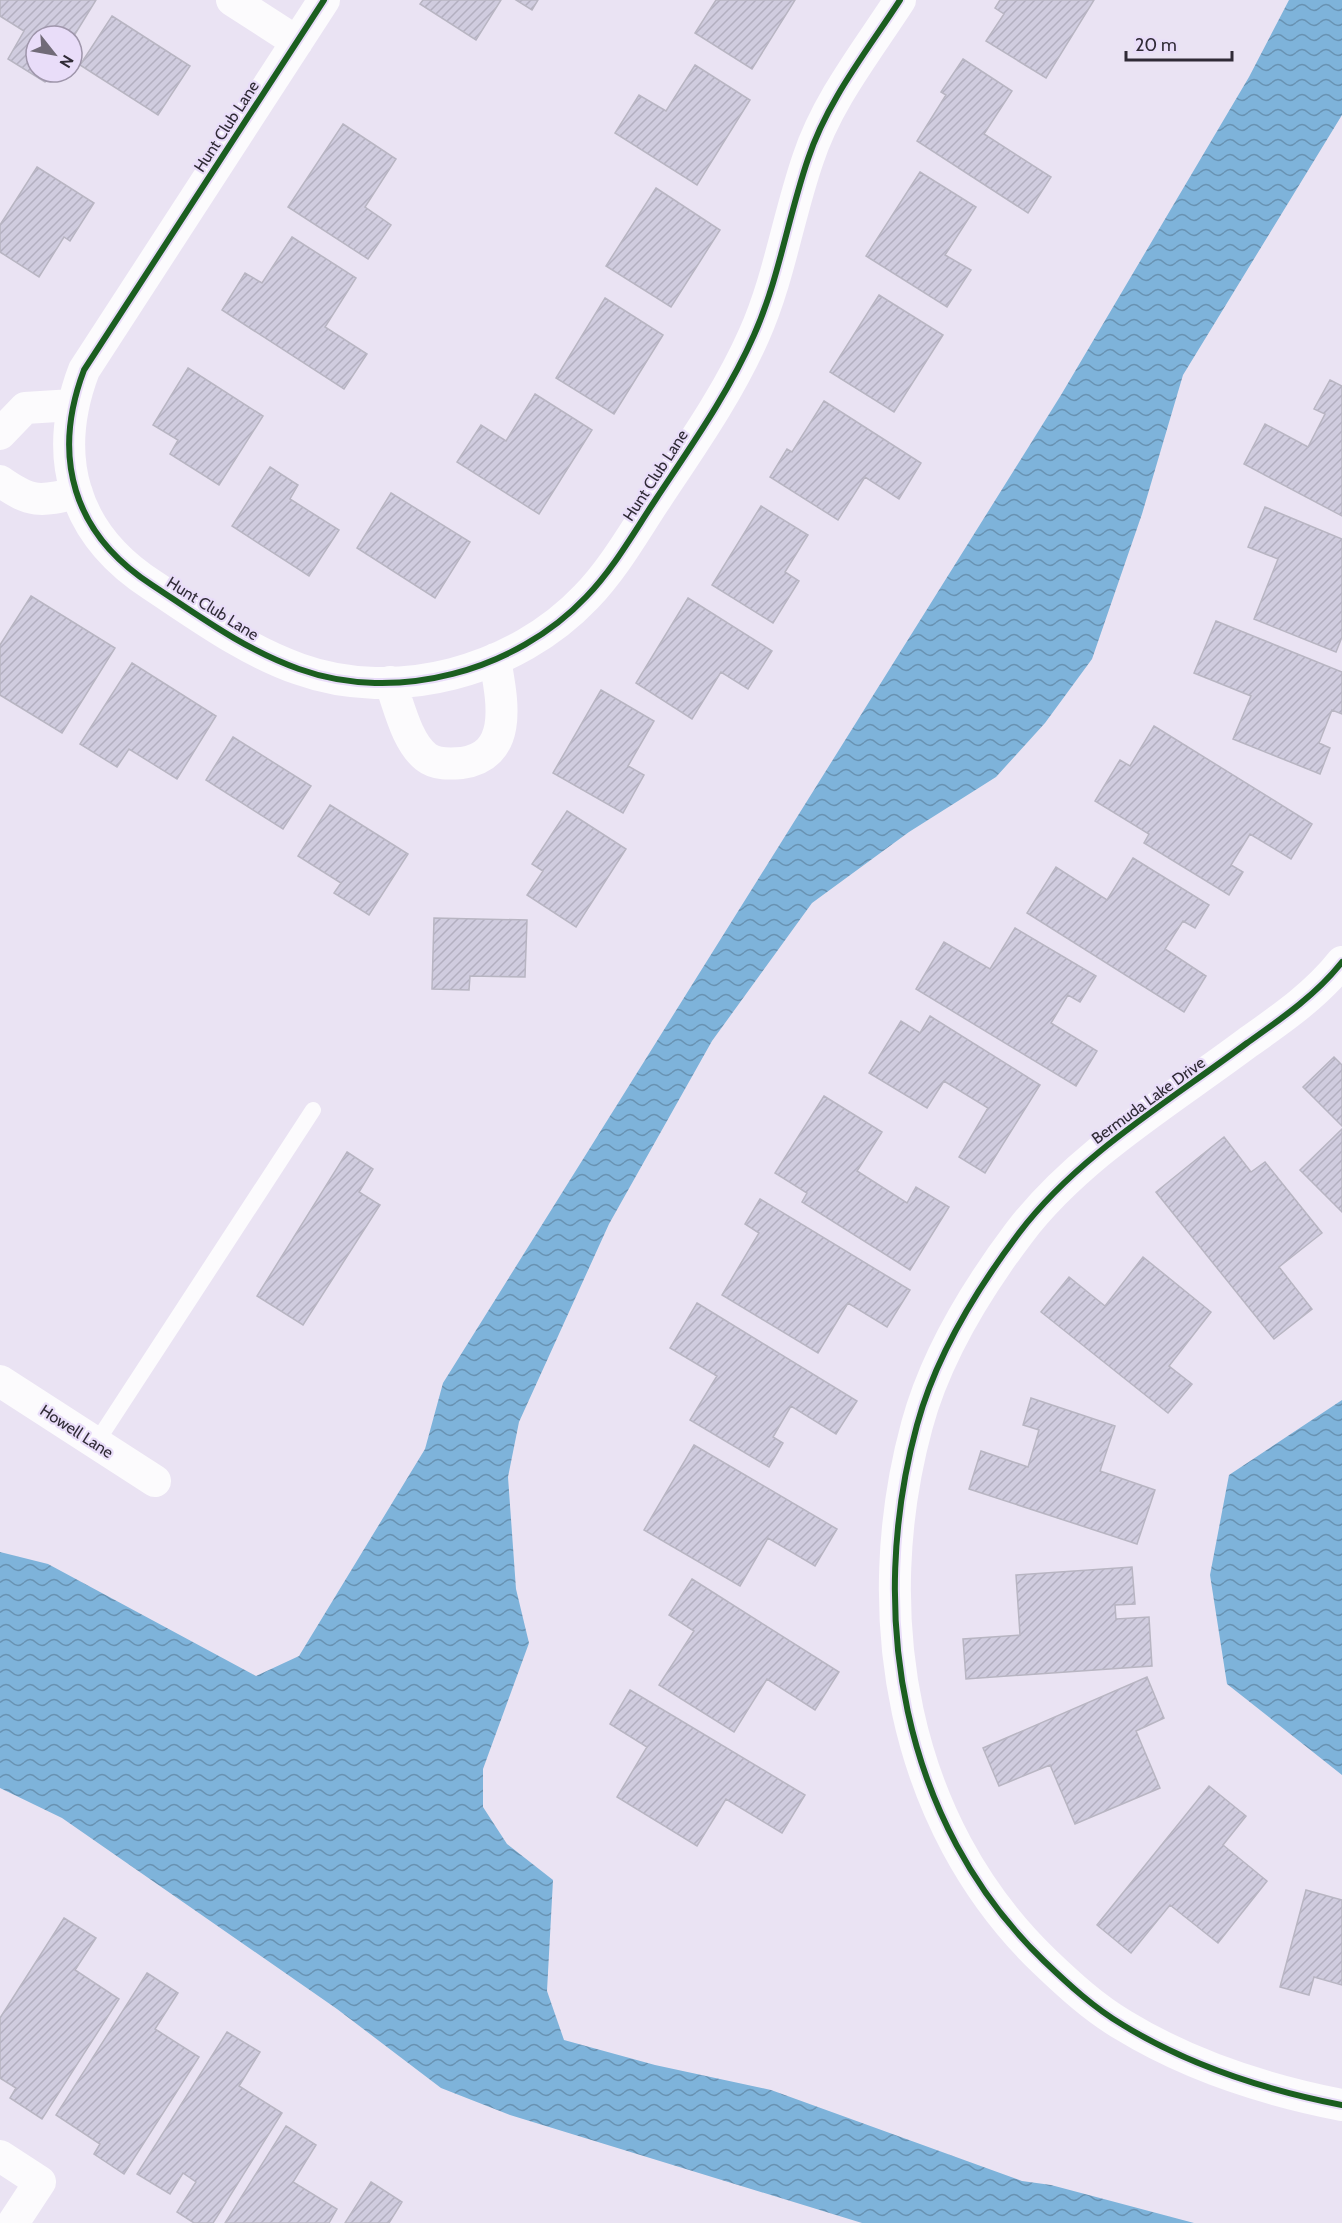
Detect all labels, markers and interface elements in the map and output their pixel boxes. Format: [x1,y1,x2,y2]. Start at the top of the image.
north arrow [24,24,84,84]
scale bar [1126,24,1232,62]
text: 20 m [1135,34,1177,56]
text: N [55,52,77,71]
street label: Hunt Club Lane [190,77,263,175]
street label: Hunt Club Lane [619,426,692,524]
street label: Hunt Club Lane [163,573,262,644]
street label: Bermuda Lake Drive [1088,1053,1209,1148]
street label: Howell Lane [37,1401,117,1462]

